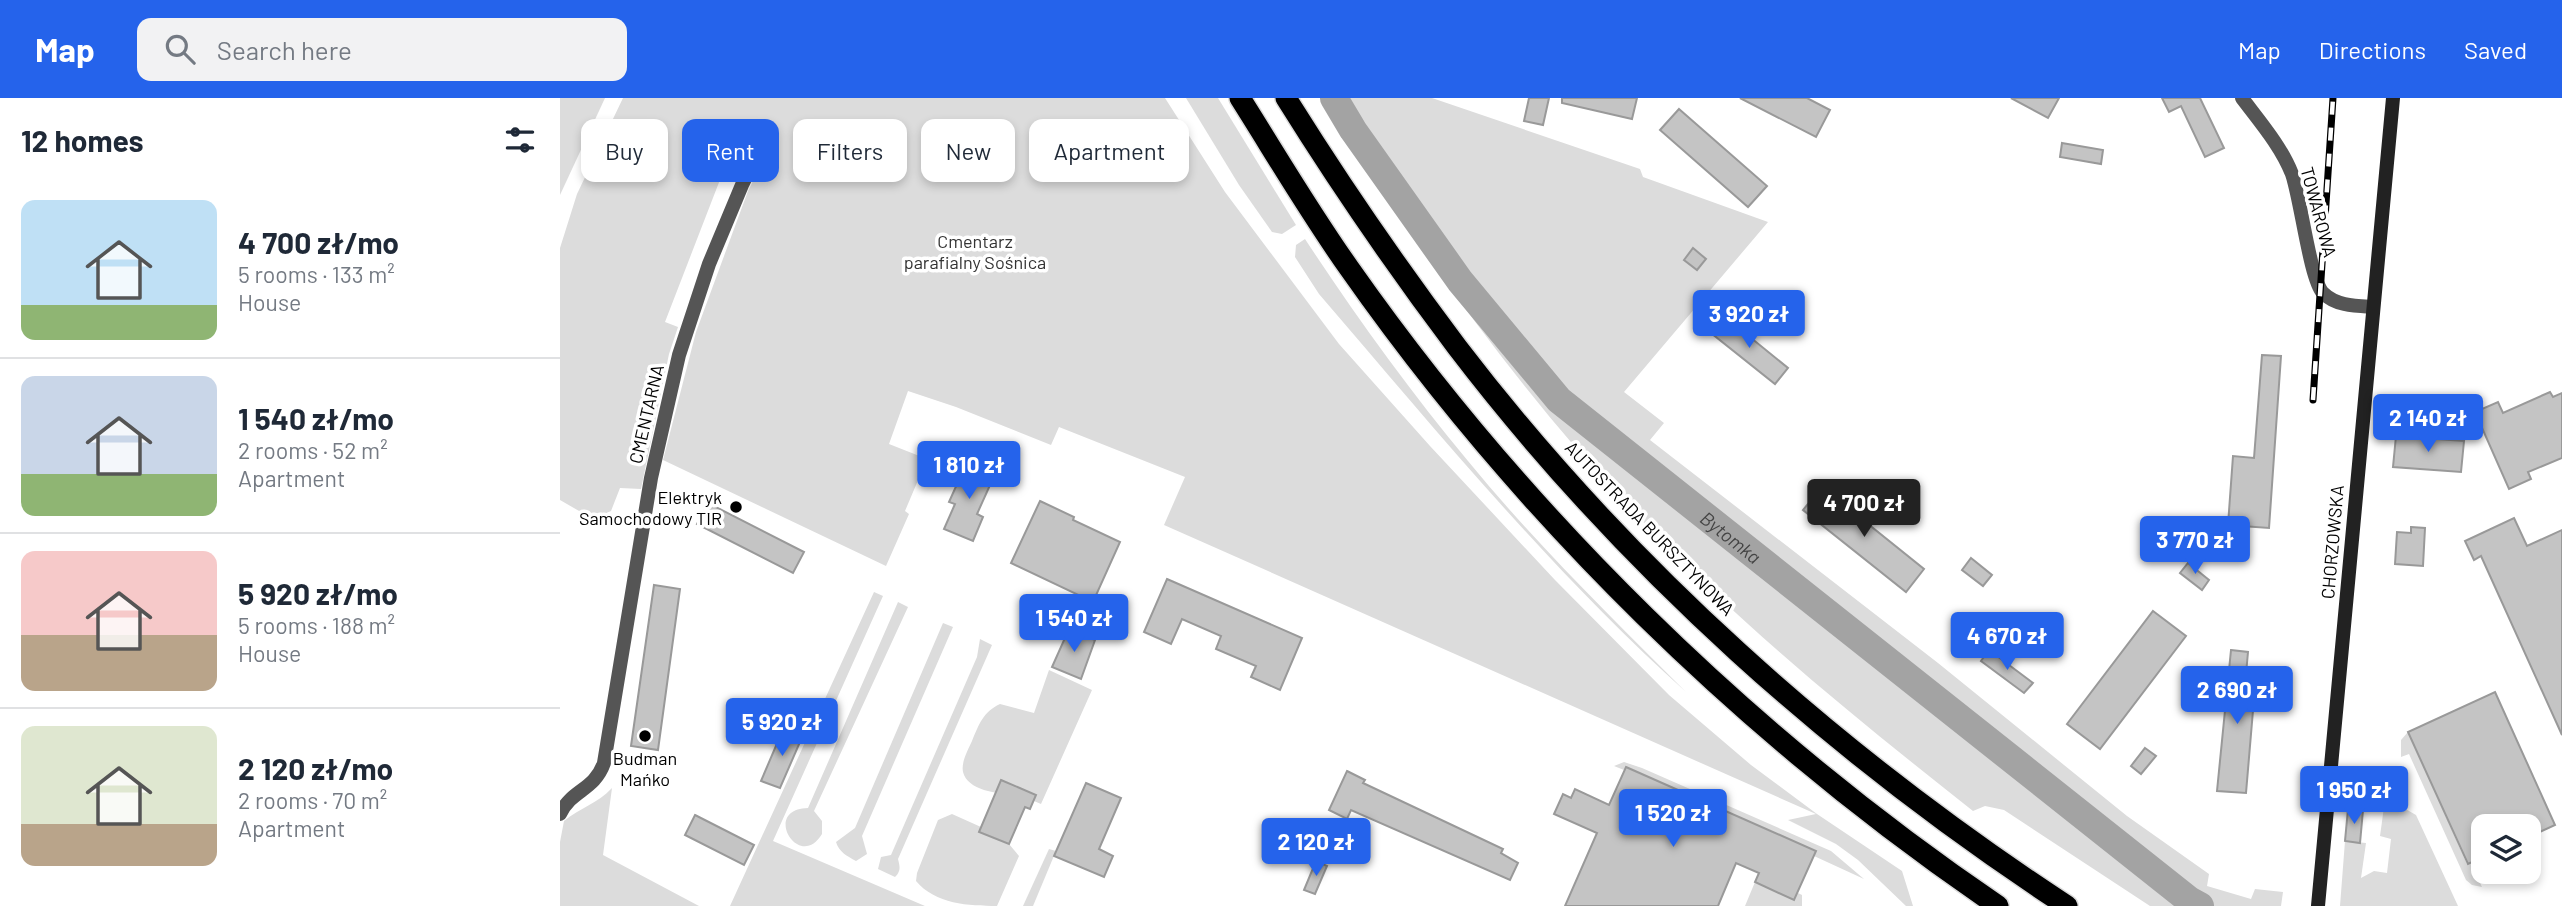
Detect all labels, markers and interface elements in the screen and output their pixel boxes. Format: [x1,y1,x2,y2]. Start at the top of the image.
search box [137,18,627,81]
text: Map [35,29,95,69]
icon: search [161,30,199,68]
text: Search here [217,34,352,65]
text: Map [2238,35,2281,64]
text: Directions [2319,35,2426,64]
text: Saved [2464,35,2527,64]
chip: Buy [581,119,668,182]
chip: Rent [682,119,779,182]
chip: Filters [793,119,907,182]
chip: New [921,119,1015,182]
chip: Apartment [1029,119,1189,182]
icon: filters [501,121,539,159]
text: 12 homes [21,122,144,158]
street label: TOWAROWA [2296,164,2342,260]
text: 4 700 zł/mo [238,224,399,260]
icon: home [77,228,161,312]
park label: Cmentarz parafialny Sośnica [904,230,1046,273]
text: 5 rooms · 133 m² [238,260,395,288]
text: House [238,288,301,316]
pin: 3 920 zł [1677,290,1821,350]
text: 3 920 zł [1709,299,1789,327]
street label: CMENTARNA [624,362,668,466]
pin: 2 140 zł [2356,394,2500,454]
text: 1 540 zł/mo [238,400,394,436]
text: 2 140 zł [2389,403,2467,431]
icon: home [77,404,161,488]
text: 2 rooms · 52 m² [238,436,388,464]
street label: AUTOSTRADA BURSZTYNOWA [1561,436,1739,620]
pin: 1 810 zł [897,442,1041,501]
text: 1 810 zł [933,450,1005,478]
text: Apartment [238,464,345,492]
pin: 4 700 zł [1792,480,1936,539]
street label: CHORZOWSKA [2316,484,2348,600]
place label: Elektryk Samochodowy TIR [579,486,722,529]
text: 4 700 zł [1823,488,1905,516]
marker: Elektryk Samochodowy TIR [728,499,744,515]
water label: Bytomka [1696,506,1766,568]
pin: 3 770 zł [2123,517,2267,576]
text: 3 770 zł [2156,525,2234,553]
text: 5 920 zł/mo [238,575,398,611]
icon: home [77,579,161,663]
pin: 1 540 zł [1002,594,1146,654]
text: 1 540 zł [1035,603,1113,631]
text: 5 rooms · 188 m² [238,611,395,639]
pin: 4 670 zł [1935,612,2079,672]
text: 4 670 zł [1967,621,2047,649]
text: House [238,639,301,667]
pin: 2 690 zł [2165,666,2309,726]
text: 2 690 zł [2197,675,2277,703]
pin: 5 920 zł [710,698,854,758]
text: 5 920 zł [742,707,822,735]
marker: Budman Mańko [637,728,653,744]
place label: Budman Mańko [613,747,677,790]
text: 2 120 zł/mo [238,750,393,786]
icon: home [77,754,161,838]
pin: 1 950 zł [2282,766,2426,826]
text: 1 950 zł [2316,775,2392,803]
text: 2 rooms · 70 m² [238,786,387,814]
pin: 1 520 zł [1601,790,1745,849]
text: 1 520 zł [1635,798,1711,826]
text: Apartment [238,814,345,842]
map controls [2471,814,2541,884]
button: layers [2471,814,2541,884]
pin: 2 120 zł [1244,818,1388,878]
text: 2 120 zł [1278,827,1354,855]

